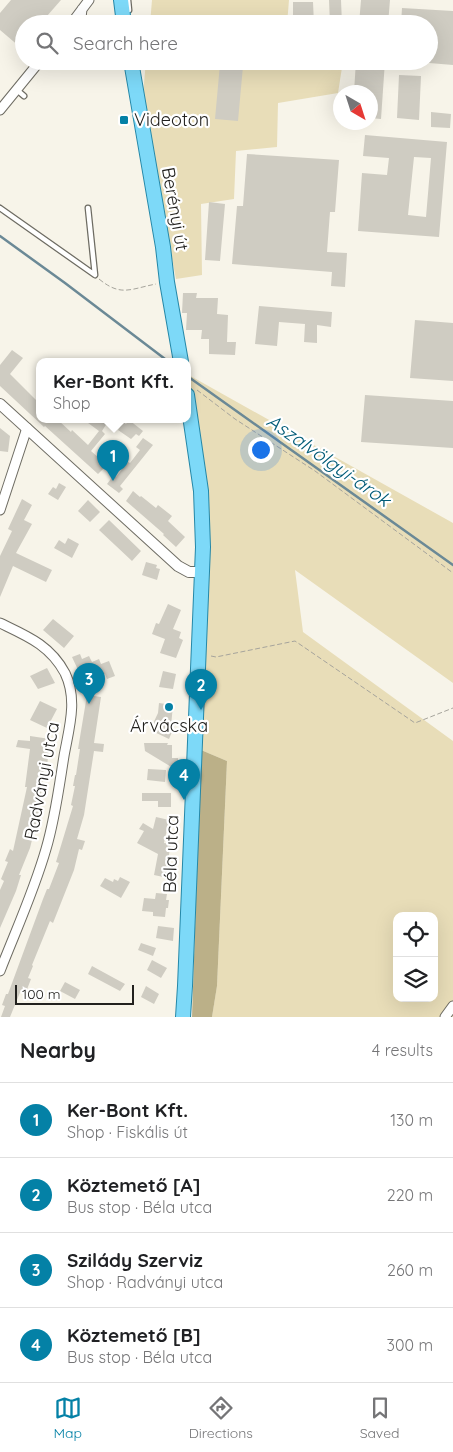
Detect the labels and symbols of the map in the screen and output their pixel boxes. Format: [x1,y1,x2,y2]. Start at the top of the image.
north arrow [333,85,378,130]
place label: Videoton [134,108,209,131]
marker: Videoton [118,114,130,126]
street label: Berényi út [157,165,194,252]
water label: Aszalvölgyi-árok [262,408,397,513]
your location [248,437,274,463]
pin: 1 [97,440,129,481]
pin: 3 [73,663,105,704]
pin: 2 [185,669,217,710]
marker: Árvácska [163,701,175,713]
place label: Árvácska [130,714,208,737]
street label: Radványi utca [19,720,64,842]
pin: 4 [168,759,200,800]
street label: Béla utca [158,814,183,894]
scale bar [15,982,134,1005]

